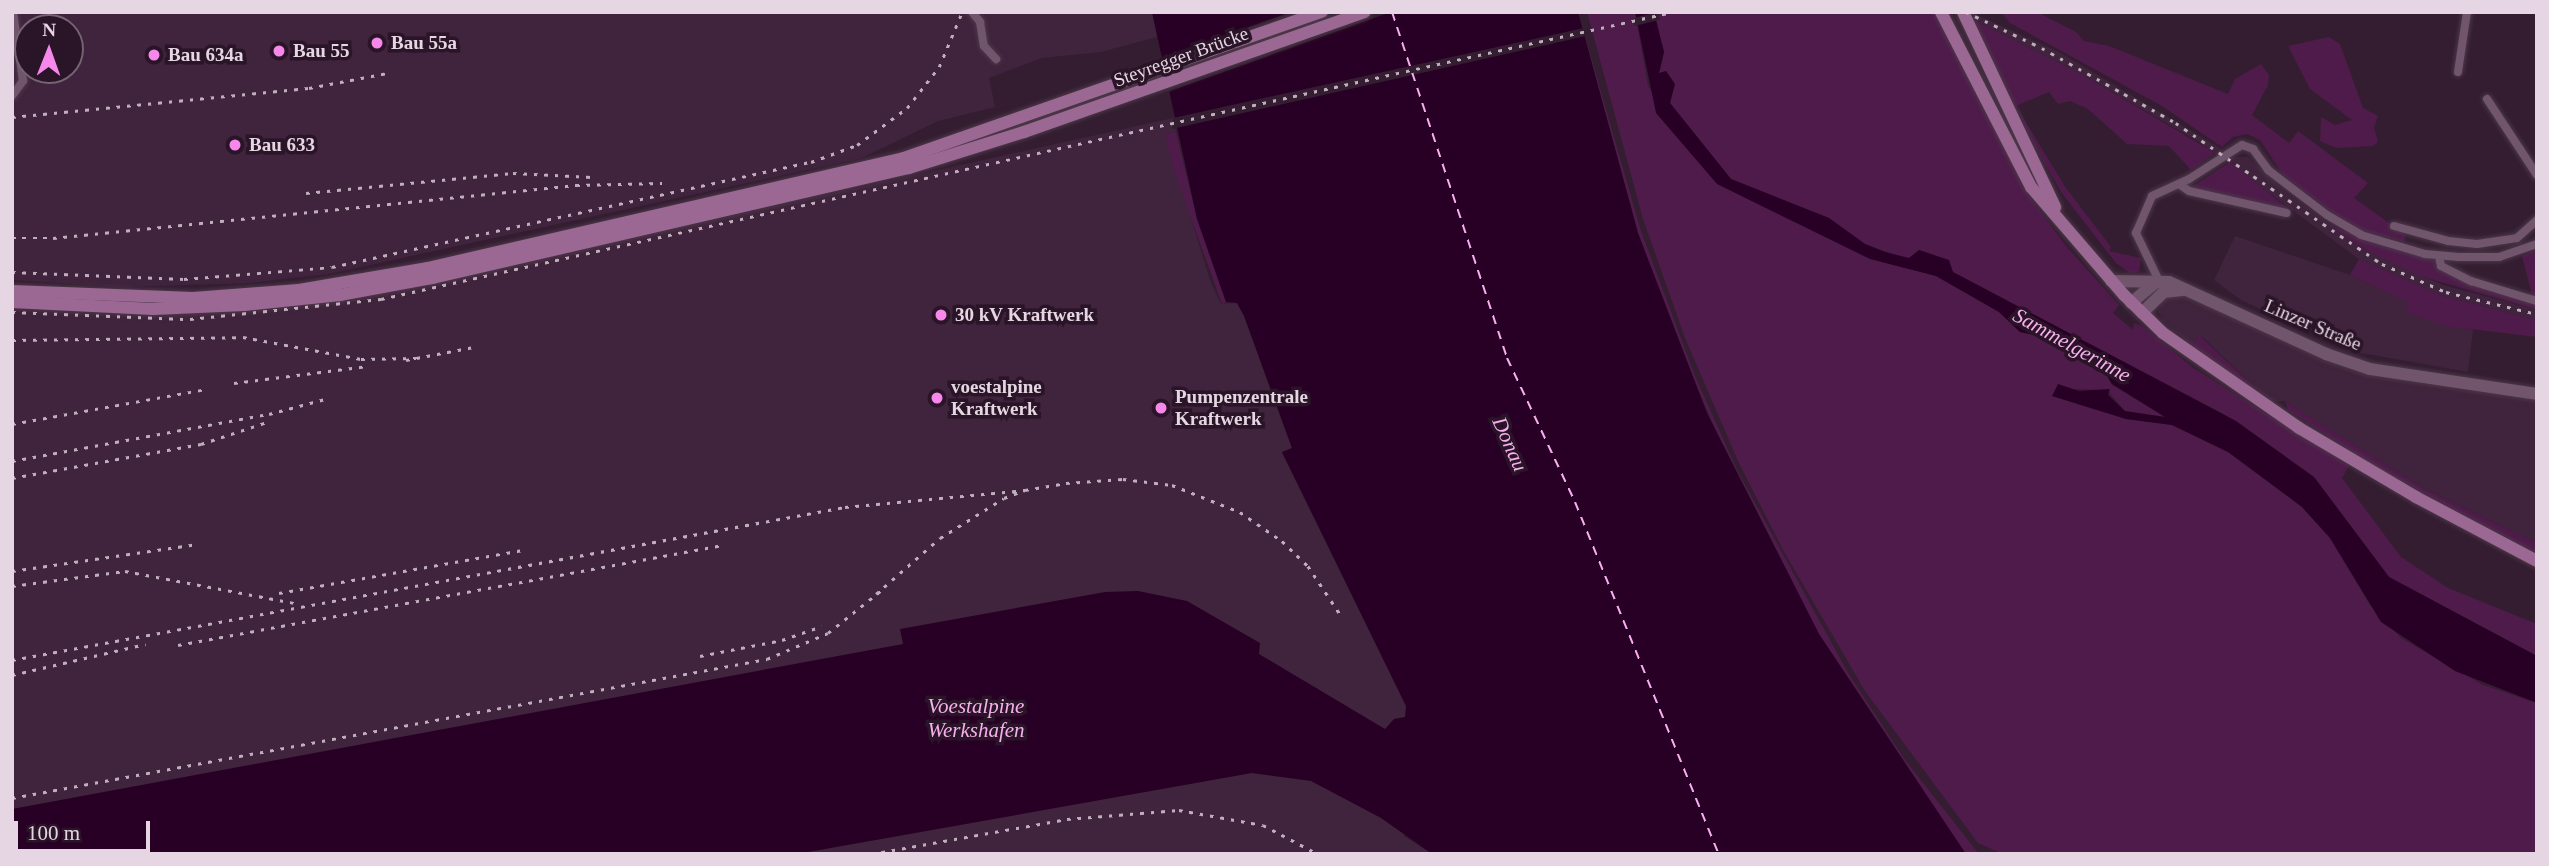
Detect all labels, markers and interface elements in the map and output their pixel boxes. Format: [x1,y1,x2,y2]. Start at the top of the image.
north arrow [14,14,84,84]
text: N [42,19,56,40]
street label: Steyregger Brücke [1110,22,1252,92]
place label: Bau 55a [391,32,457,54]
marker: Bau 55a [369,35,385,51]
place label: Bau 55 [293,40,349,62]
marker: Bau 55 [271,43,287,59]
place label: Bau 634a [168,44,243,66]
marker: Bau 634a [146,47,162,63]
place label: Bau 633 [249,134,315,156]
marker: Bau 633 [227,137,243,153]
street label: Linzer Straße [2261,294,2365,356]
water label: Sammelgerinne [2009,302,2135,388]
place label: 30 kV Kraftwerk [955,304,1094,326]
marker: 30 kV Kraftwerk [933,307,949,323]
place label: voestalpine Kraftwerk [951,376,1042,420]
place label: Pumpenzentrale Kraftwerk [1175,386,1308,430]
marker: voestalpine Kraftwerk [929,390,945,406]
marker: Pumpenzentrale Kraftwerk [1153,400,1169,416]
water label: Donau [1487,413,1533,475]
water label: Voestalpine Werkshafen [927,693,1025,743]
scale bar [18,806,154,850]
text: 100 m [27,821,80,845]

